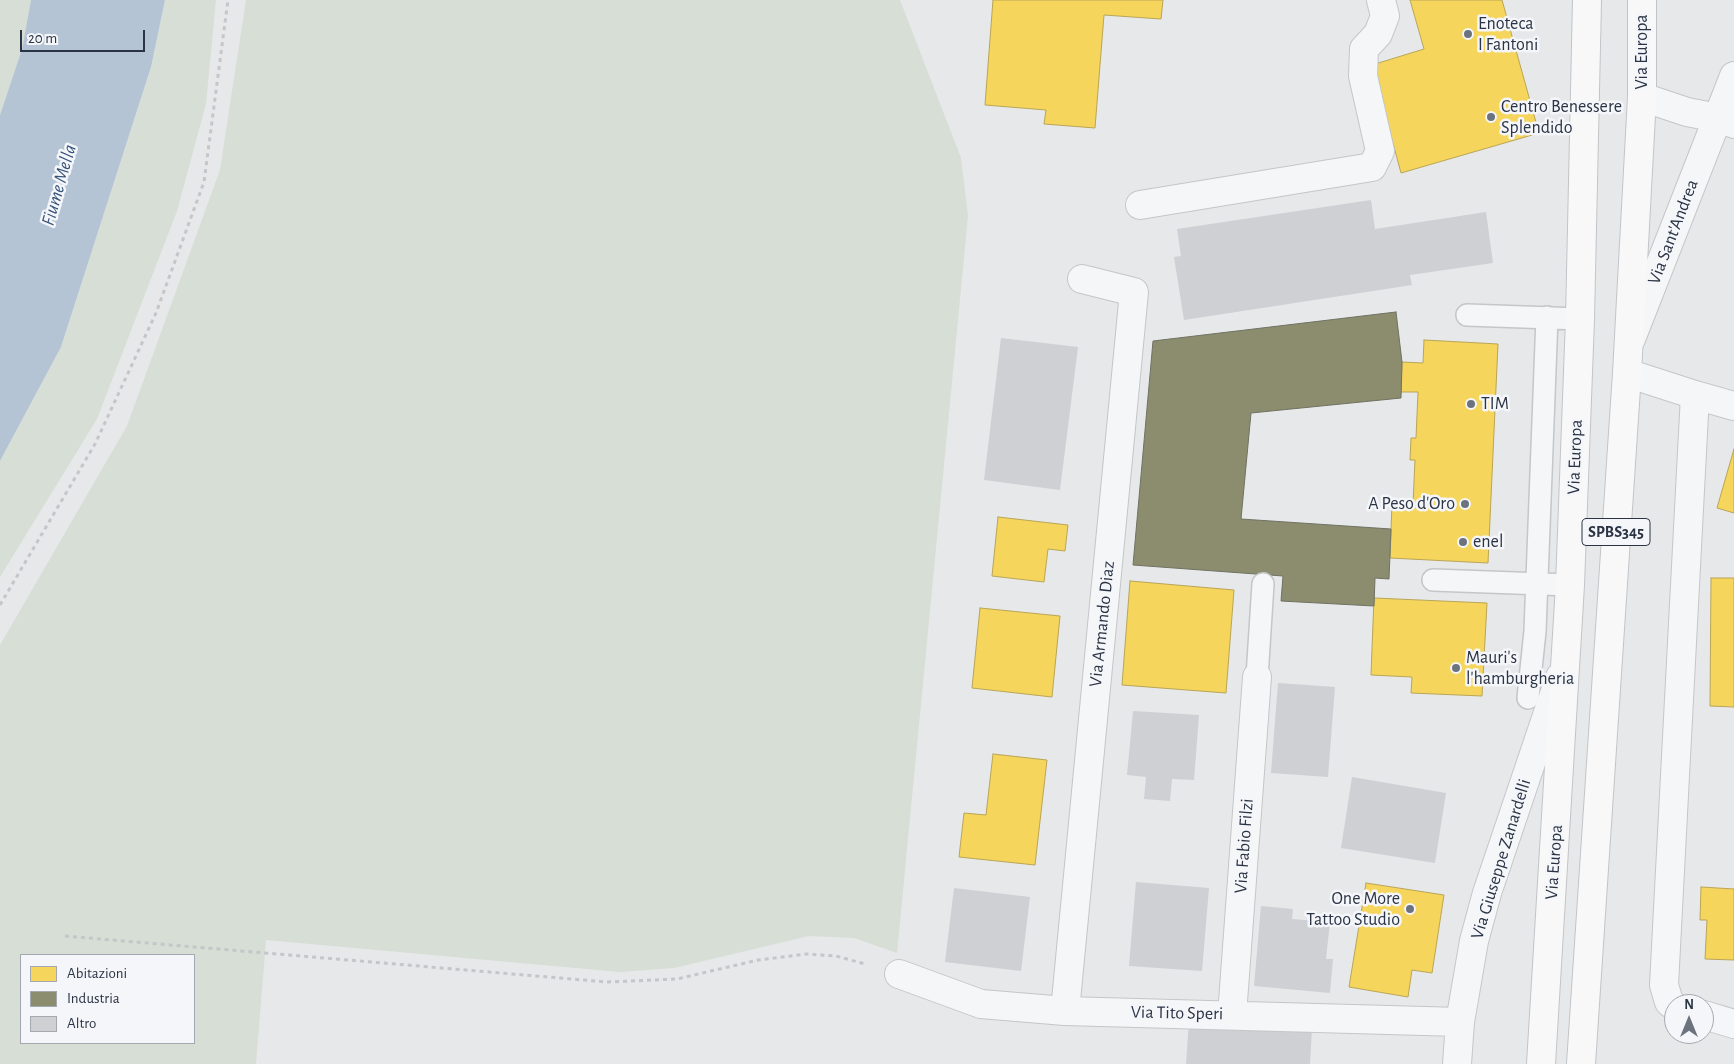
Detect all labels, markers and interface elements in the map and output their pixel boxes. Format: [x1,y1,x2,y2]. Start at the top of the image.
place label: Enoteca I Fantoni [1478,13,1538,56]
street label: Via Europa [1631,14,1653,90]
scale bar [22,20,148,52]
marker: Enoteca I Fantoni [1462,28,1474,40]
text: 20 m [28,31,57,46]
place label: Centro Benessere Splendido [1501,96,1622,138]
marker: Centro Benessere Splendido [1485,111,1497,123]
water label: Fiume Mella [37,142,81,228]
street label: Via Sant'Andrea [1643,176,1703,288]
place label: TIM [1481,393,1509,415]
marker: TIM [1465,398,1477,410]
street label: Via Europa [1563,419,1587,495]
place label: A Peso d'Oro [1368,493,1455,515]
marker: A Peso d'Oro [1459,498,1471,510]
road number: SPBS345 [1582,518,1650,546]
place label: enel [1473,531,1503,553]
marker: enel [1457,536,1469,548]
street label: Via Armando Diaz [1085,560,1119,688]
place label: Mauri's l'hamburgheria [1466,647,1574,690]
marker: Mauri's l'hamburgheria [1450,662,1462,674]
street label: Via Giuseppe Zanardelli [1466,776,1536,942]
street label: Via Fabio Filzi [1230,798,1258,894]
street label: Via Europa [1541,824,1567,900]
place label: One More Tattoo Studio [1306,888,1400,931]
marker: One More Tattoo Studio [1404,903,1416,915]
legend [20,954,195,1044]
text: Abitazioni [67,966,127,981]
text: Industria [67,991,120,1006]
north arrow [1664,994,1714,1044]
text: N [1684,998,1694,1012]
street label: Via Tito Speri [1131,1001,1223,1025]
text: Altro [67,1016,96,1031]

